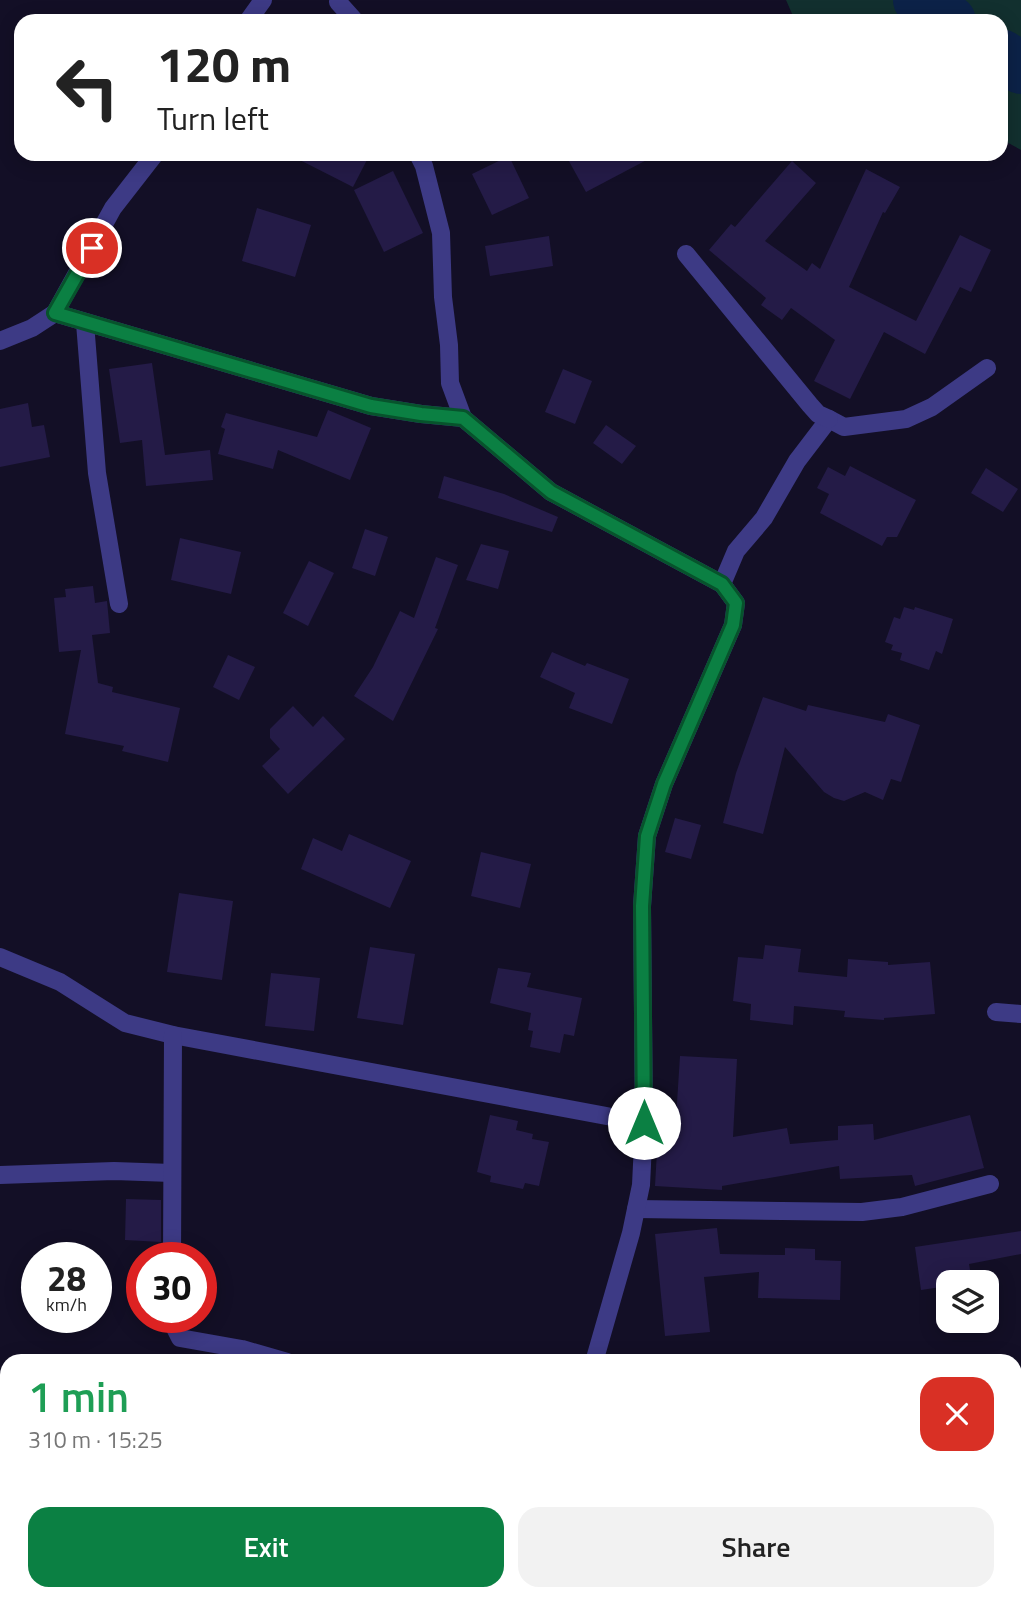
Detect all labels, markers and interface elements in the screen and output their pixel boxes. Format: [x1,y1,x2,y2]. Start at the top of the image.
text: 120 m [157,26,291,101]
icon: left [42,42,133,133]
text: Turn left [157,94,269,142]
pin [62,218,122,278]
icon: arrive [73,229,111,267]
position arrow [607,1086,681,1160]
speed limit sign: 30 [126,1242,217,1333]
text: 28 [47,1251,86,1305]
map controls [936,1270,999,1333]
button: layers [936,1270,999,1333]
text: km/h [46,1291,87,1318]
text: 1 min [28,1364,129,1428]
button: close [920,1377,994,1451]
text: 310 m · 15:25 [28,1422,163,1457]
button: Exit [28,1507,504,1587]
button: Share [518,1507,994,1587]

